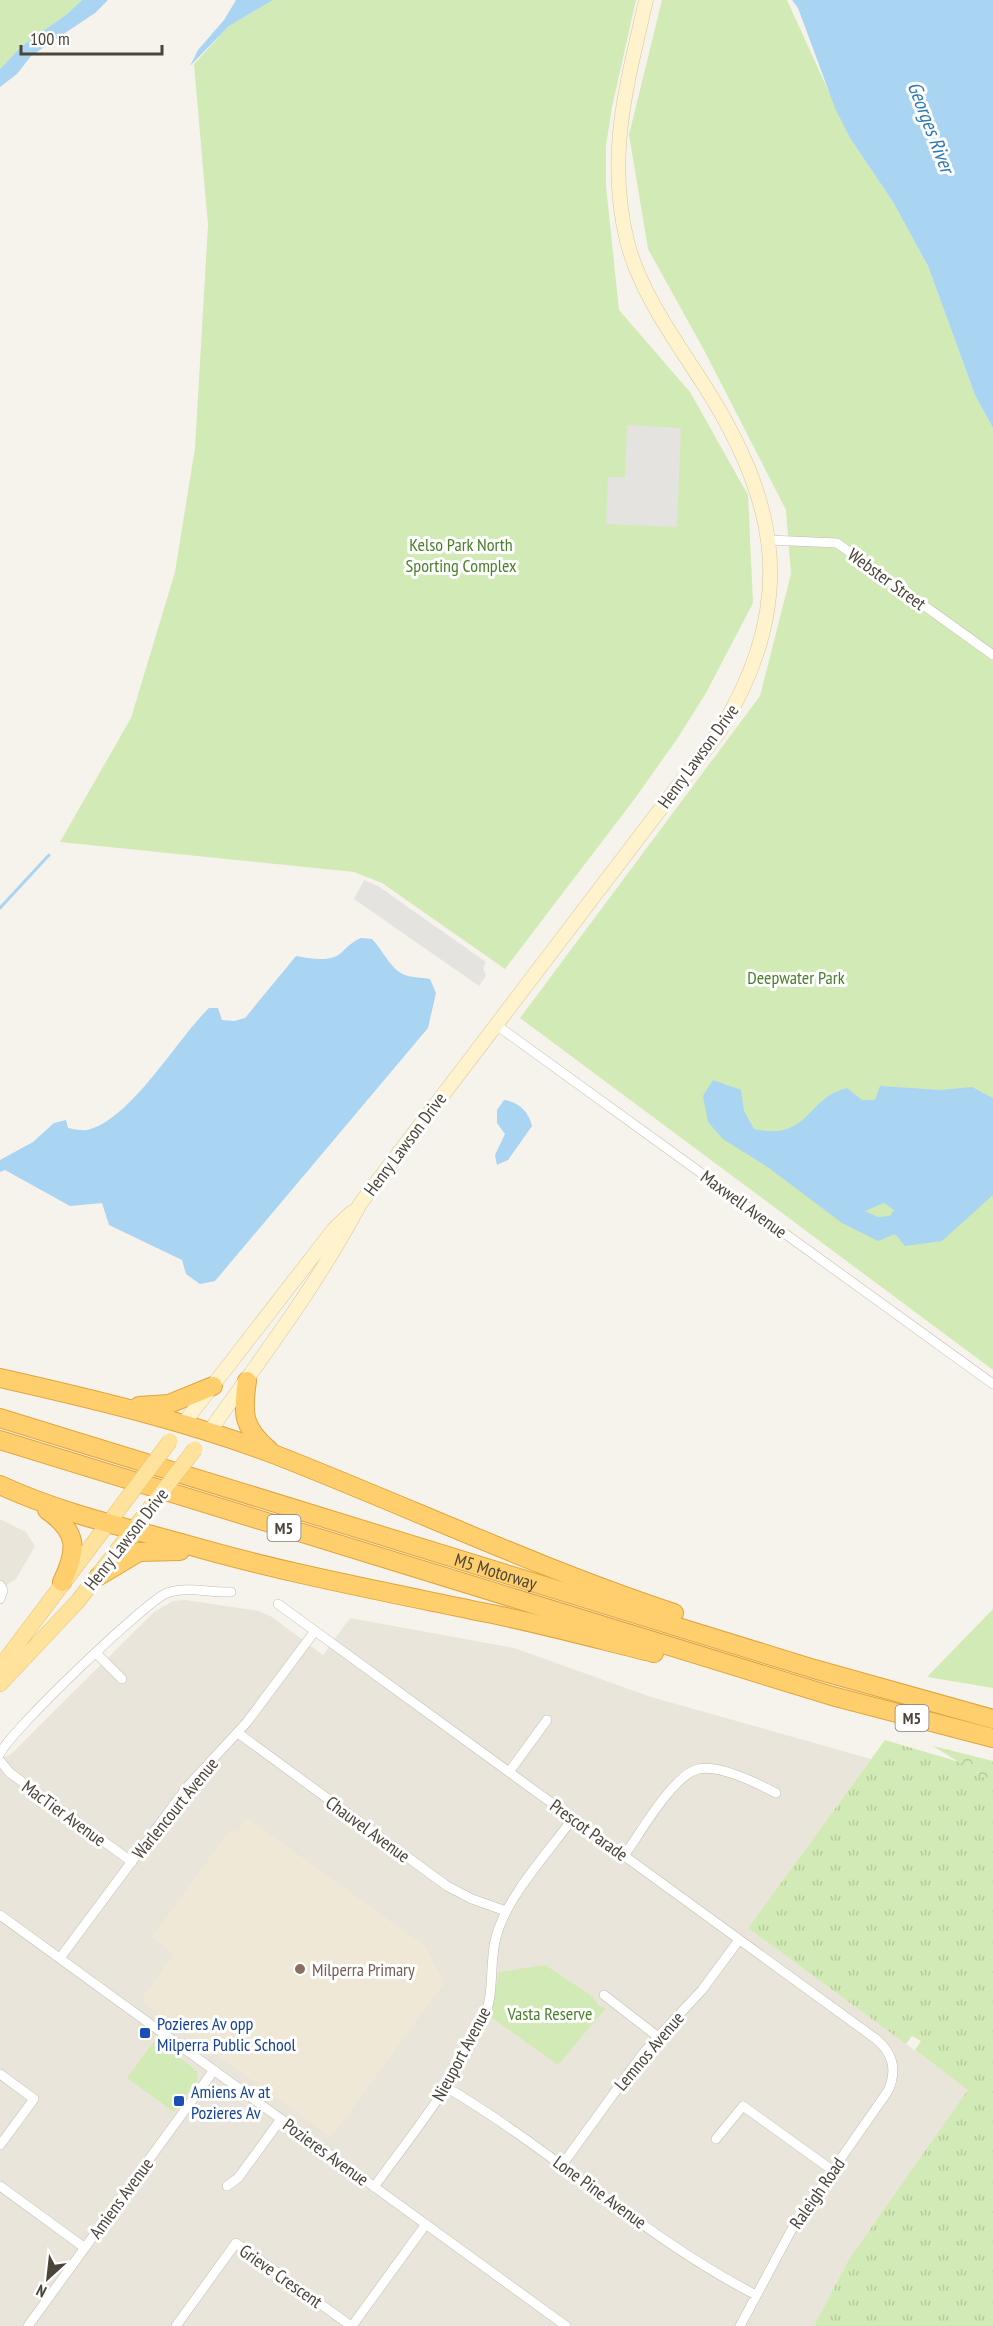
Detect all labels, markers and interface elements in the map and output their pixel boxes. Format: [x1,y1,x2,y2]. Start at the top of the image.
scale bar [21,18,162,56]
text: 100 m [30,27,70,50]
water label: Georges River [902,78,961,179]
park label: Kelso Park North Sporting Complex [406,533,517,577]
street label: Webster Street [843,543,931,615]
street label: Henry Lawson Drive [652,699,744,813]
park label: Deepwater Park [747,966,845,989]
street label: Henry Lawson Drive [359,1088,451,1200]
street label: Maxwell Avenue [696,1165,792,1243]
street label: Henry Lawson Drive [79,1483,173,1595]
road number: M5 [268,1515,300,1541]
street label: M5 Motorway [452,1547,540,1594]
road number: M5 [896,1705,928,1731]
street label: Warlencourt Avenue [127,1753,223,1863]
street label: MacTier Avenue [17,1775,111,1851]
street label: Chauvel Avenue [321,1791,415,1867]
street label: Prescot Parade [545,1794,633,1866]
place label: Milperra Primary [312,1958,415,1981]
marker: Milperra Primary [293,1962,307,1976]
park label: Vasta Reserve [506,2002,593,2025]
street label: Nieuport Avenue [427,2003,495,2105]
street label: Lemnos Avenue [609,2007,689,2095]
place label: Pozieres Av opp Milperra Public School [157,2012,297,2056]
marker: Pozieres Av opp Milperra Public School [138,2026,152,2040]
place label: Amiens Av at Pozieres Av [191,2080,270,2124]
marker: Amiens Av at Pozieres Av [172,2094,186,2108]
street label: Pozieres Avenue [279,2113,373,2191]
street label: Lone Pine Avenue [549,2150,651,2234]
street label: Amiens Avenue [84,2153,158,2243]
street label: Raleigh Road [784,2153,850,2233]
street label: Grieve Crescent [235,2239,327,2313]
north arrow [18,2248,78,2308]
text: N [33,2280,50,2302]

